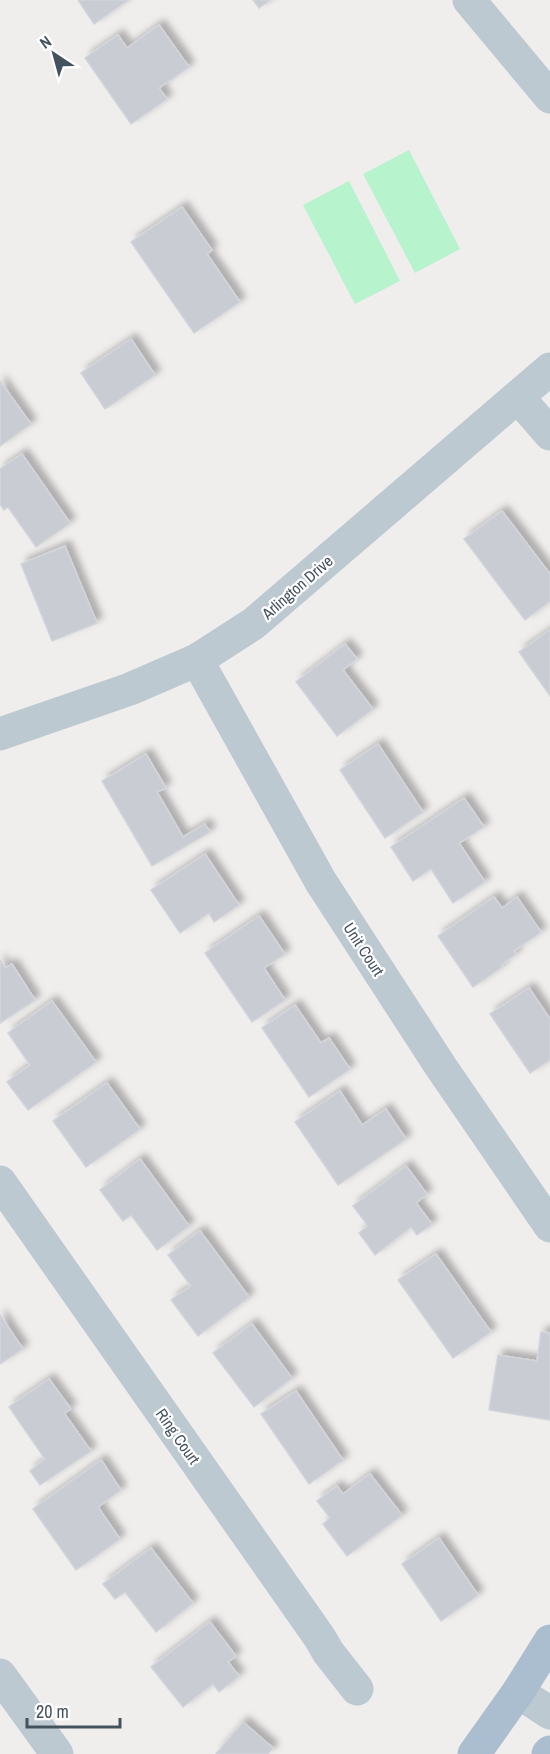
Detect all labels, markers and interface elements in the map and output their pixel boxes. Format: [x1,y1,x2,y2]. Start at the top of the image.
north arrow [24,24,84,84]
text: N [35,30,55,54]
street label: Arlington Drive [256,550,337,625]
street label: Unit Court [338,918,390,980]
street label: Ring Court [151,1404,205,1469]
scale bar [27,1691,120,1729]
text: 20 m [36,1699,69,1724]

